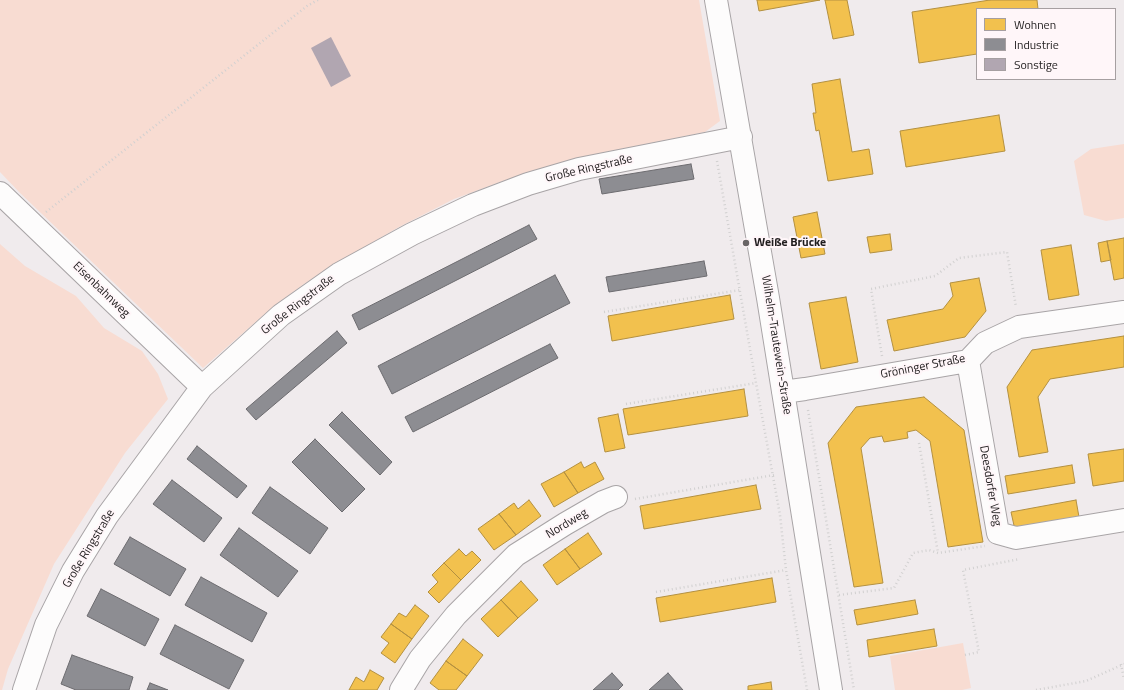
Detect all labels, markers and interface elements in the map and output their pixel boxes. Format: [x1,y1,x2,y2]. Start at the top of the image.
legend [976,8,1116,80]
text: Wohnen [1014,15,1056,34]
text: Industrie [1014,35,1059,54]
text: Sonstige [1014,55,1058,74]
street label: Große Ringstraße [544,152,634,186]
place label: Weiße Brücke [754,236,826,250]
marker: Weiße Brücke [741,238,751,248]
street label: Eisenbahnweg [69,259,133,321]
street label: Große Ringstraße [259,272,337,338]
street label: Wilhelm-Trautewein-Straße [758,274,794,416]
street label: Gröninger Straße [879,352,967,382]
street label: Deesdorfer Weg [976,445,1004,527]
street label: Nordweg [544,506,590,542]
street label: Große Ringstraße [60,507,118,591]

